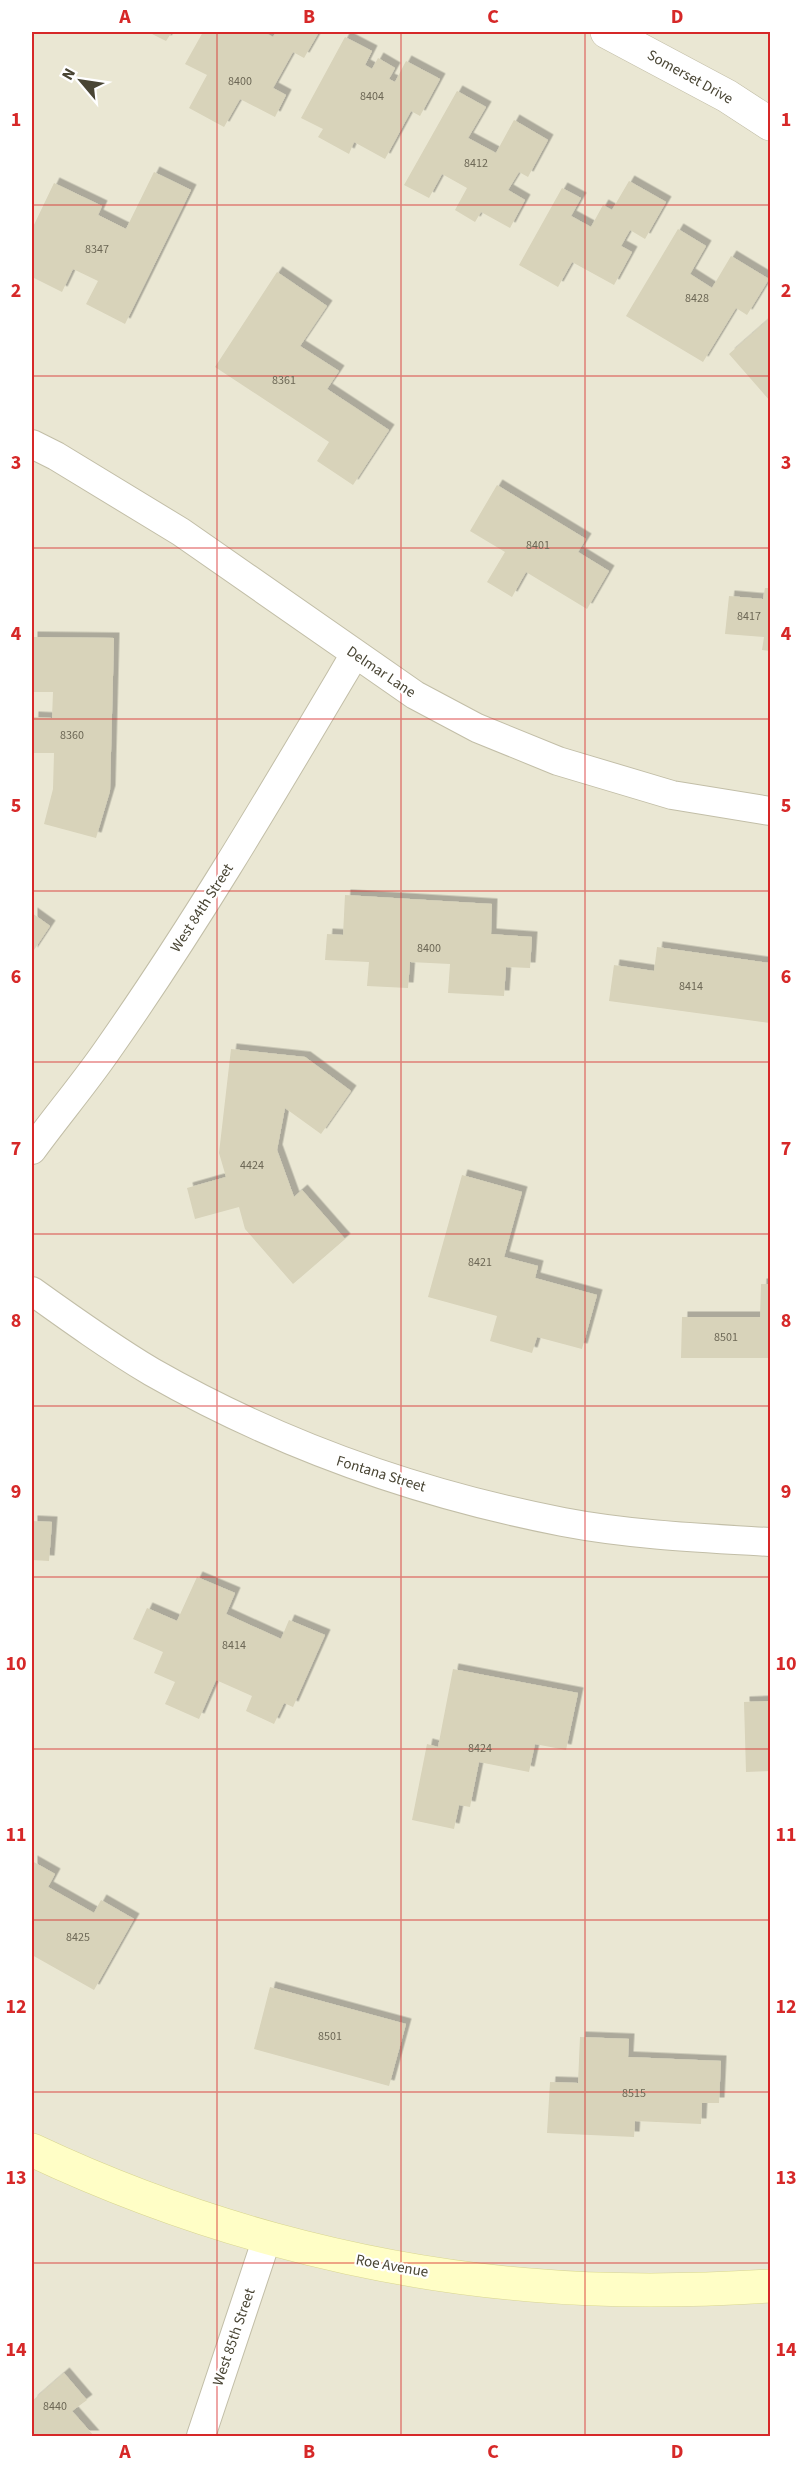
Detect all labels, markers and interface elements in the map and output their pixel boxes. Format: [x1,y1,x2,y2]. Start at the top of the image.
text: A [118,3,131,31]
text: B [303,3,315,31]
text: C [487,3,499,31]
text: D [671,3,683,31]
street label: Somerset Drive [643,45,737,109]
north arrow [51,51,111,111]
text: N [57,64,81,84]
house number: 8400 [228,73,252,90]
house number: 8404 [360,88,384,105]
text: 1 [11,106,21,134]
text: 1 [781,106,791,134]
house number: 8412 [464,155,488,172]
house number: 8347 [85,241,109,258]
text: 2 [11,277,21,305]
text: 2 [781,277,791,305]
house number: 8428 [685,290,709,307]
house number: 8361 [272,372,296,389]
text: 3 [11,449,21,477]
text: 3 [781,449,791,477]
house number: 8401 [526,537,550,554]
house number: 8417 [737,608,761,625]
text: 4 [11,620,22,648]
text: 4 [781,620,792,648]
street label: Delmar Lane [342,641,420,703]
house number: 8360 [60,727,84,744]
text: 5 [11,792,21,820]
text: 5 [781,792,791,820]
street label: West 84th Street [165,860,239,956]
house number: 8400 [417,940,441,957]
text: 6 [11,963,21,991]
text: 6 [781,963,791,991]
house number: 8414 [679,978,703,995]
text: 7 [11,1135,21,1163]
text: 7 [781,1135,791,1163]
house number: 4424 [240,1157,264,1174]
house number: 8421 [468,1254,492,1271]
text: 8 [11,1307,21,1335]
text: 8 [781,1307,791,1335]
house number: 8501 [714,1329,738,1346]
street label: Fontana Street [334,1450,428,1498]
text: 9 [11,1478,21,1506]
text: 9 [781,1478,791,1506]
house number: 8414 [222,1637,246,1654]
text: 10 [5,1650,27,1678]
text: 10 [775,1650,797,1678]
house number: 8424 [468,1740,492,1757]
text: 11 [5,1821,27,1849]
text: 11 [775,1821,797,1849]
house number: 8425 [66,1929,90,1946]
text: 12 [5,1993,27,2021]
text: 12 [775,1993,797,2021]
house number: 8501 [318,2028,342,2045]
house number: 8515 [622,2085,646,2102]
text: 13 [5,2164,27,2192]
text: 13 [775,2164,797,2192]
street label: Roe Avenue [354,2249,430,2283]
street label: West 85th Street [207,2285,261,2389]
text: 14 [5,2336,27,2364]
text: 14 [775,2336,797,2364]
house number: 8440 [43,2398,67,2415]
text: A [118,2438,131,2466]
text: B [303,2438,315,2466]
text: C [487,2438,499,2466]
text: D [671,2438,683,2466]

